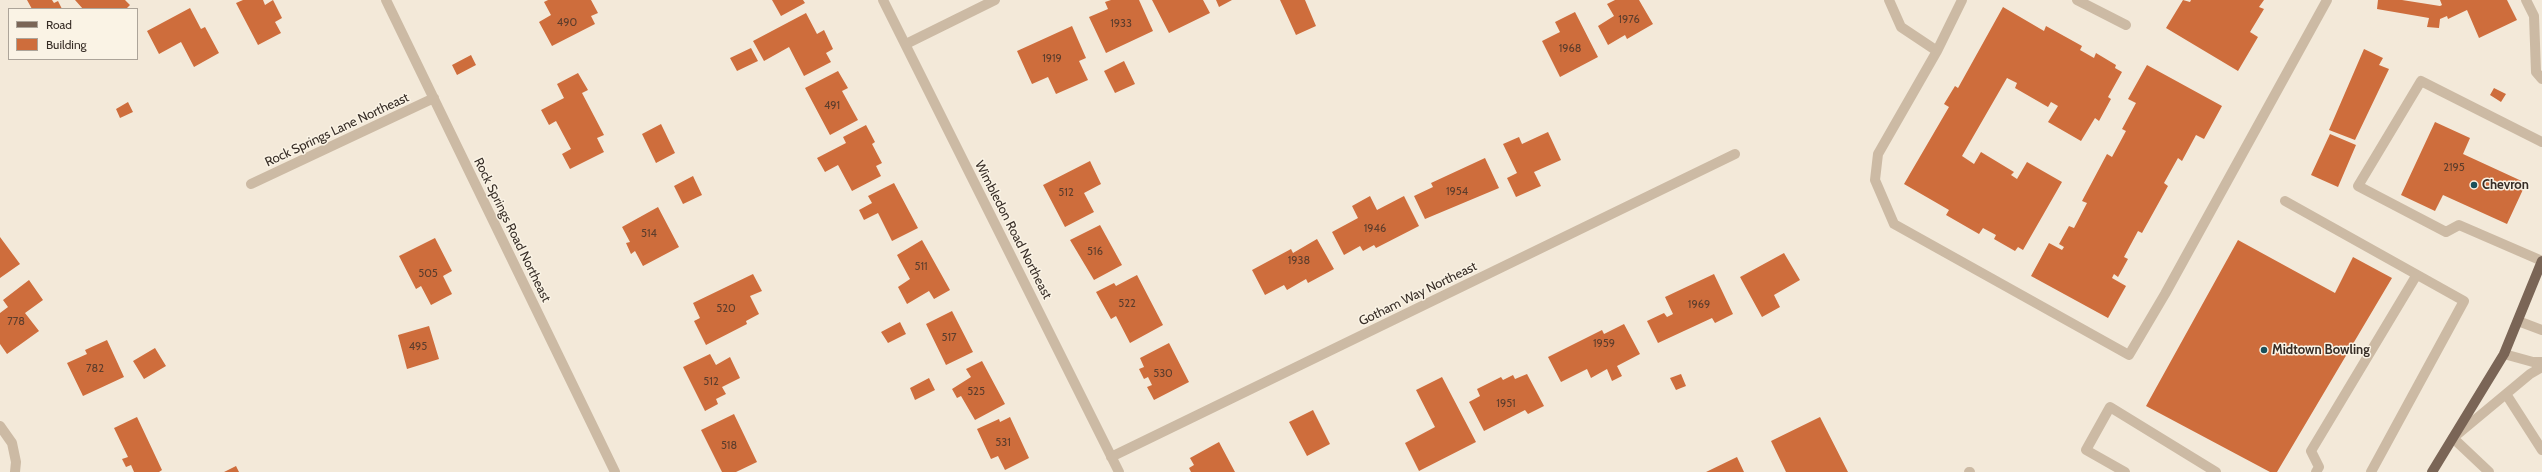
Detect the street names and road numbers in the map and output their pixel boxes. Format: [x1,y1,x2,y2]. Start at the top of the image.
street label: Rock Springs Lane Northeast [263,90,411,170]
street label: Rock Springs Road Northeast [470,155,554,305]
street label: Wimbledon Road Northeast [971,158,1055,302]
street label: Gotham Way Northeast [1356,259,1480,329]

